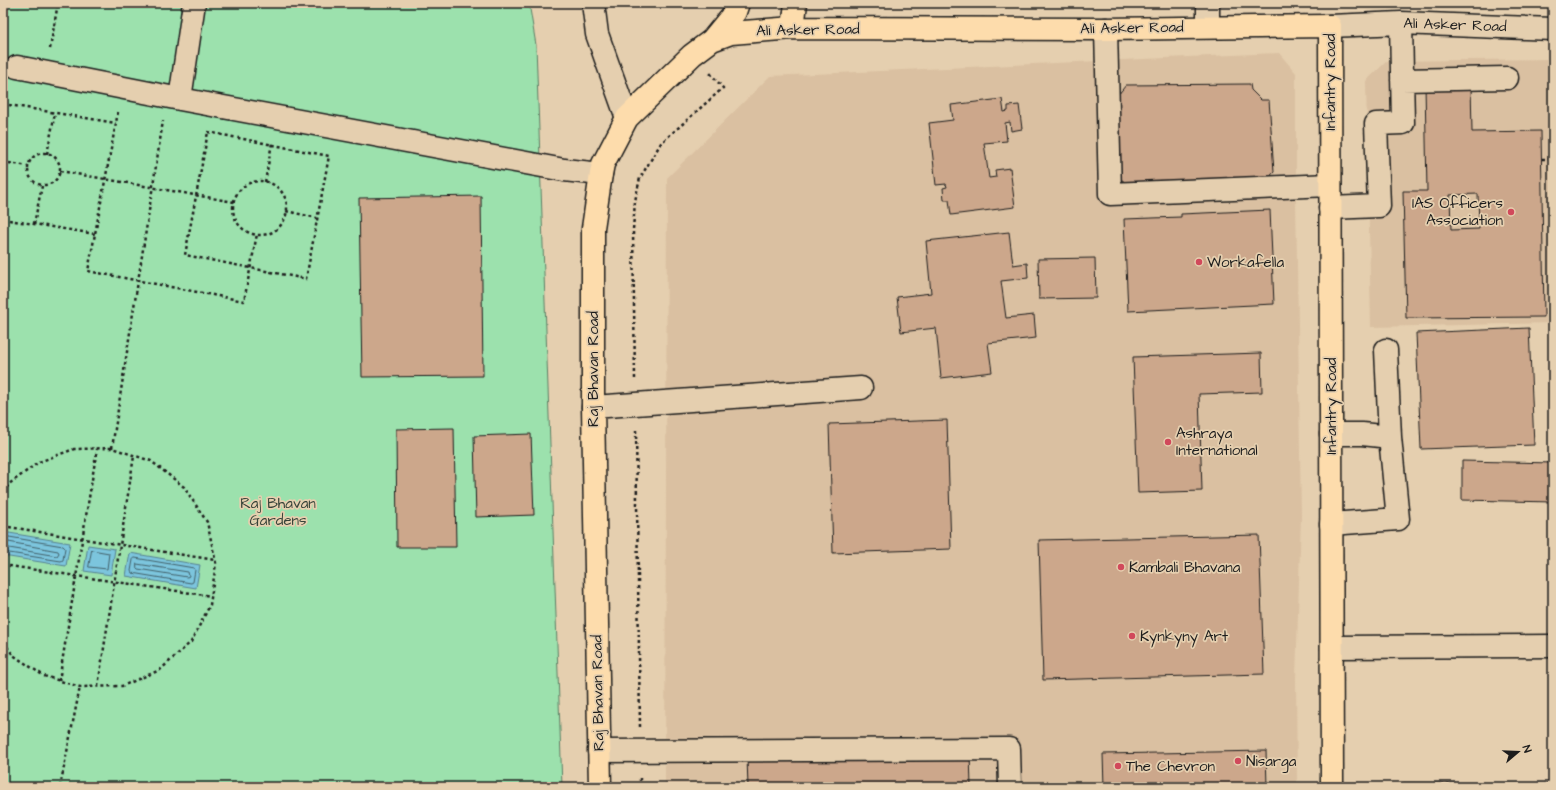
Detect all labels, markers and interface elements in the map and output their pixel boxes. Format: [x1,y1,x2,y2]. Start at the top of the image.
street label: Ali Asker Road [1403,13,1507,37]
street label: Ali Asker Road [1080,17,1184,39]
street label: Ali Asker Road [756,19,860,41]
street label: Infantry Road [1320,33,1342,130]
place label: IAS Officers Association [1412,193,1503,231]
marker: IAS Officers Association [1506,207,1516,217]
place label: Workafella [1207,252,1284,273]
marker: Workafella [1194,257,1204,267]
street label: Raj Bhavan Road [583,311,604,427]
street label: Infantry Road [1321,357,1343,454]
place label: Ashraya International [1176,423,1258,461]
marker: Ashraya International [1163,437,1173,447]
park label: Raj Bhavan Gardens [240,493,316,531]
place label: Kambali Bhavana [1129,557,1241,578]
marker: Kambali Bhavana [1116,562,1126,572]
place label: Kynkyny Art [1140,626,1228,648]
marker: Kynkyny Art [1127,631,1137,641]
street label: Raj Bhavan Road [586,634,610,751]
north arrow [1498,732,1538,772]
text: N [1519,743,1535,755]
place label: Nisarga [1246,751,1297,773]
place label: The Chevron [1126,756,1216,777]
marker: Nisarga [1233,756,1243,766]
marker: The Chevron [1113,761,1123,771]

